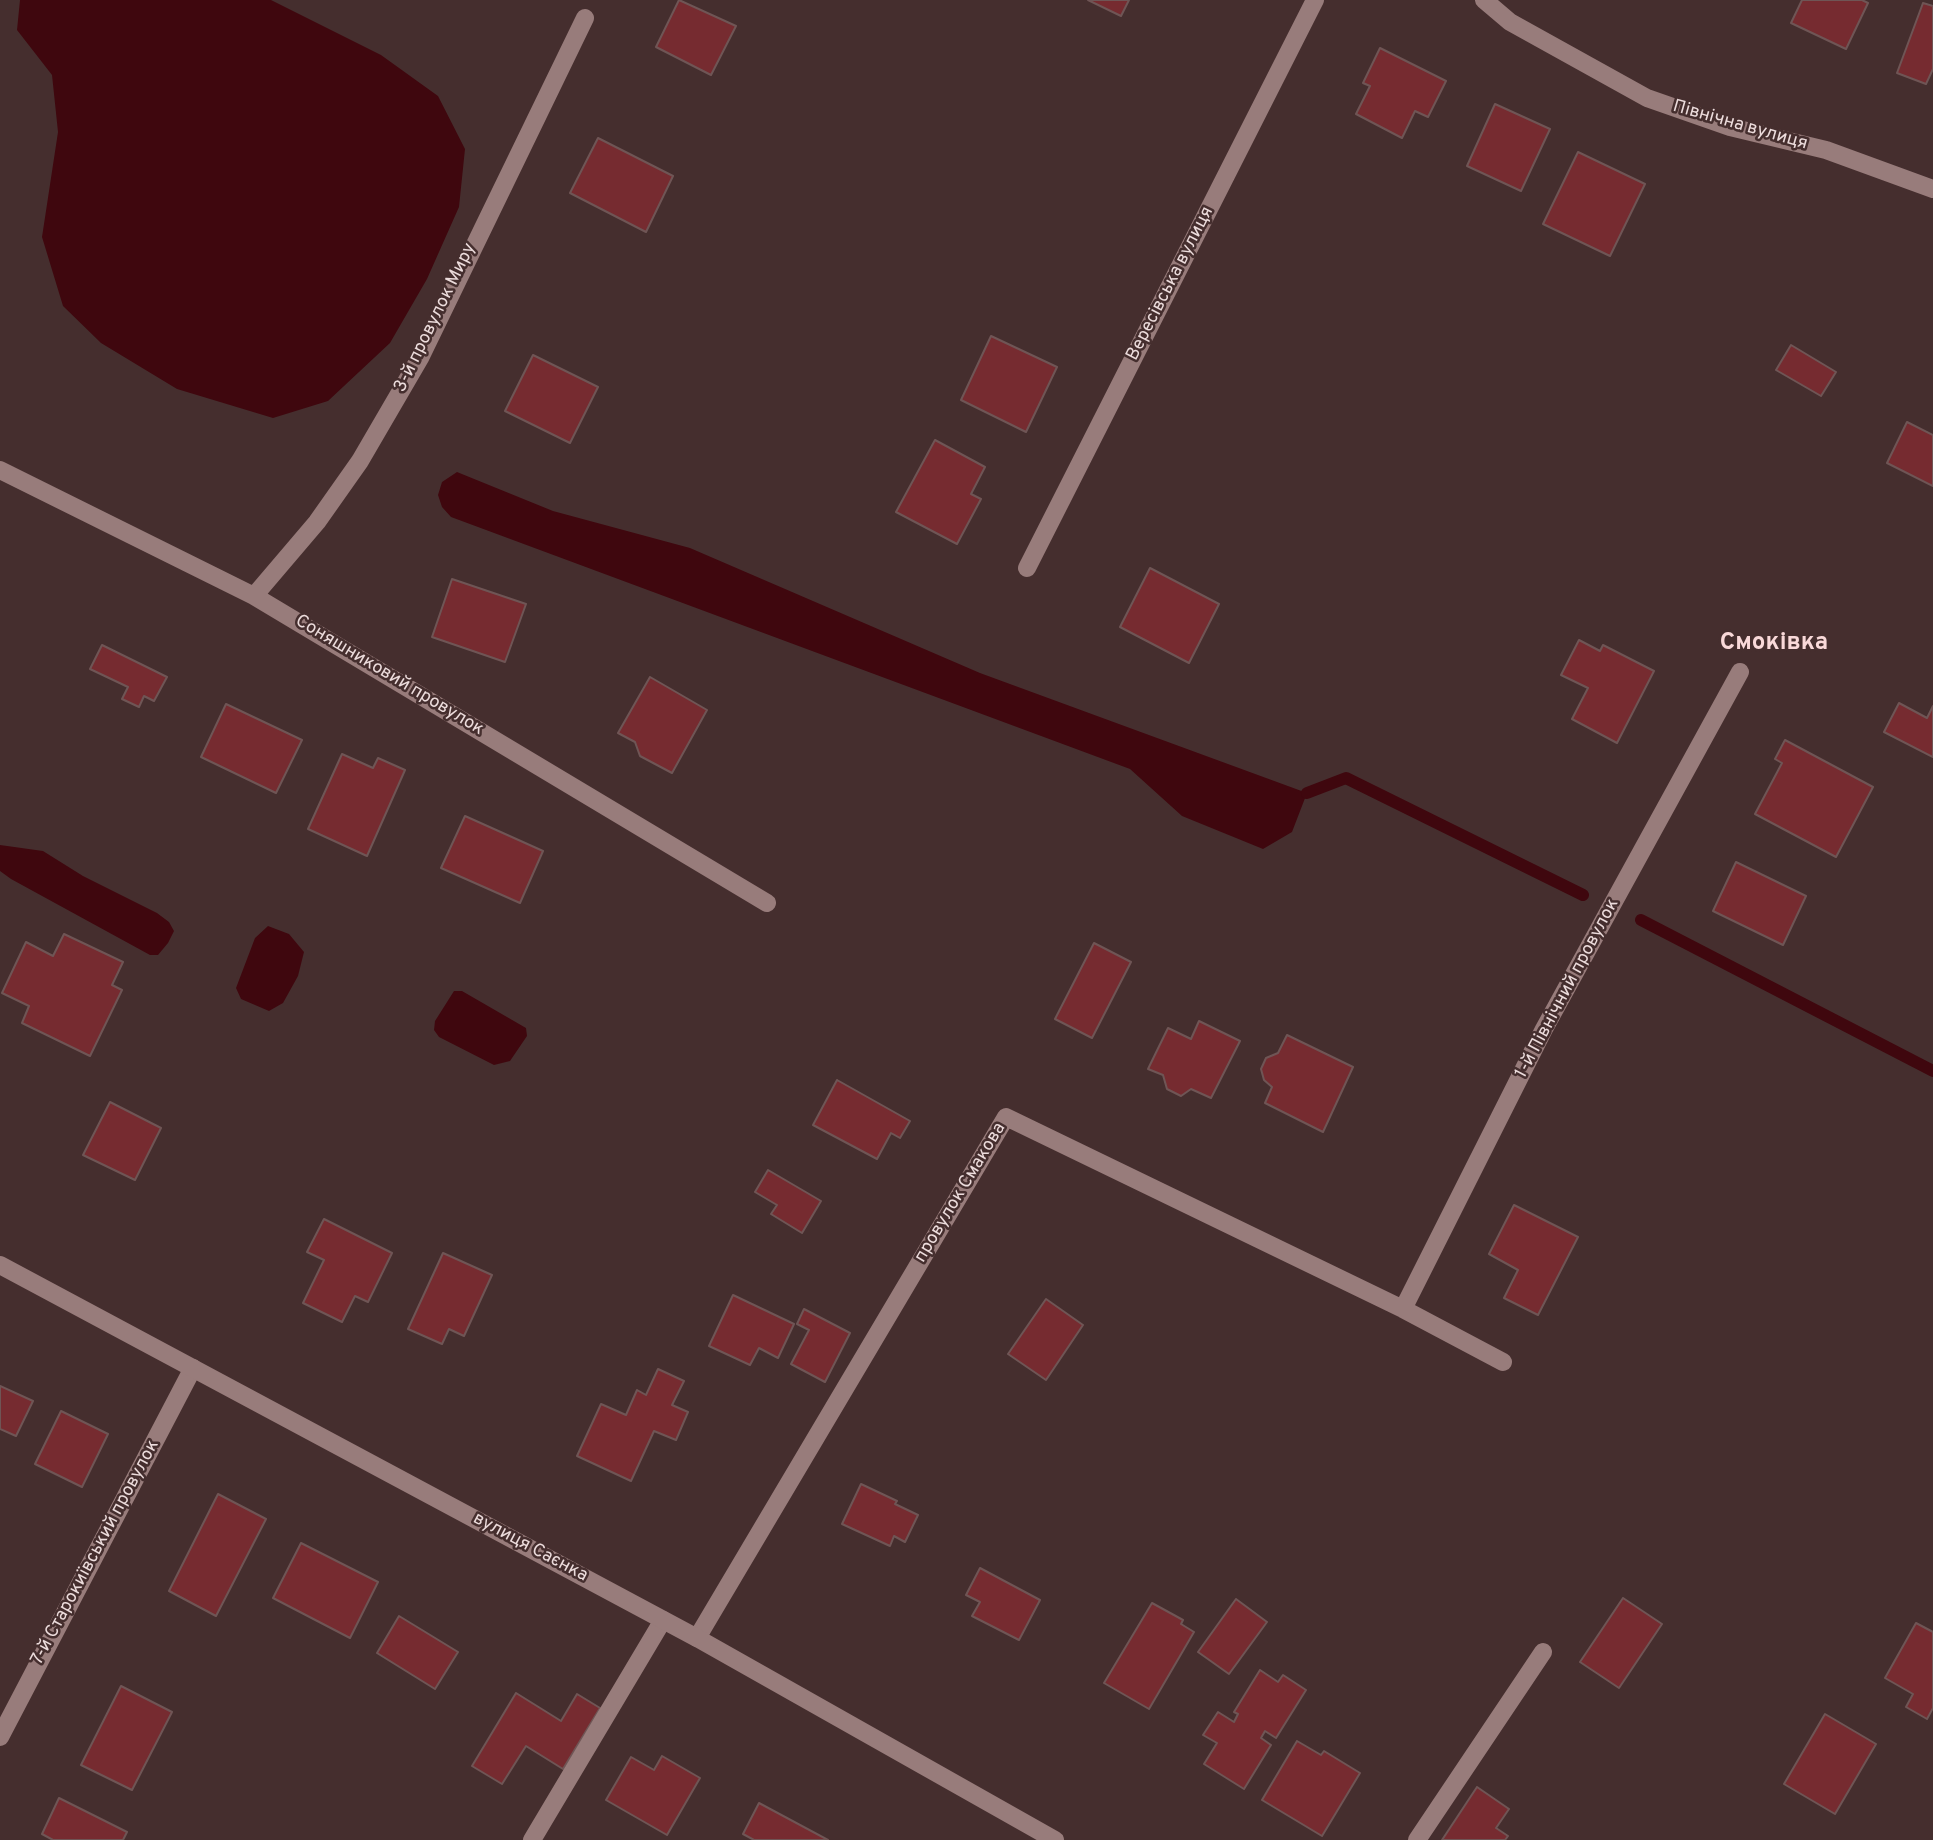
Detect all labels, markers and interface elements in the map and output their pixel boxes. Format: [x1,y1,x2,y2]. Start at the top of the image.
street label: Північна вулиця [1670,96,1810,156]
street label: Вересівська вулиця [1123,203,1219,365]
street label: 3-й провулок Миру [390,240,482,396]
street label: Соняшниковий провулок [291,611,487,741]
district label: Смоківка [1720,630,1828,658]
street label: 1-й Північний провулок [1511,895,1625,1083]
street label: провулок Смакова [911,1119,1011,1267]
street label: 7-й Старокиївський провулок [27,1437,165,1669]
street label: вулиця Саєнка [469,1509,591,1587]

